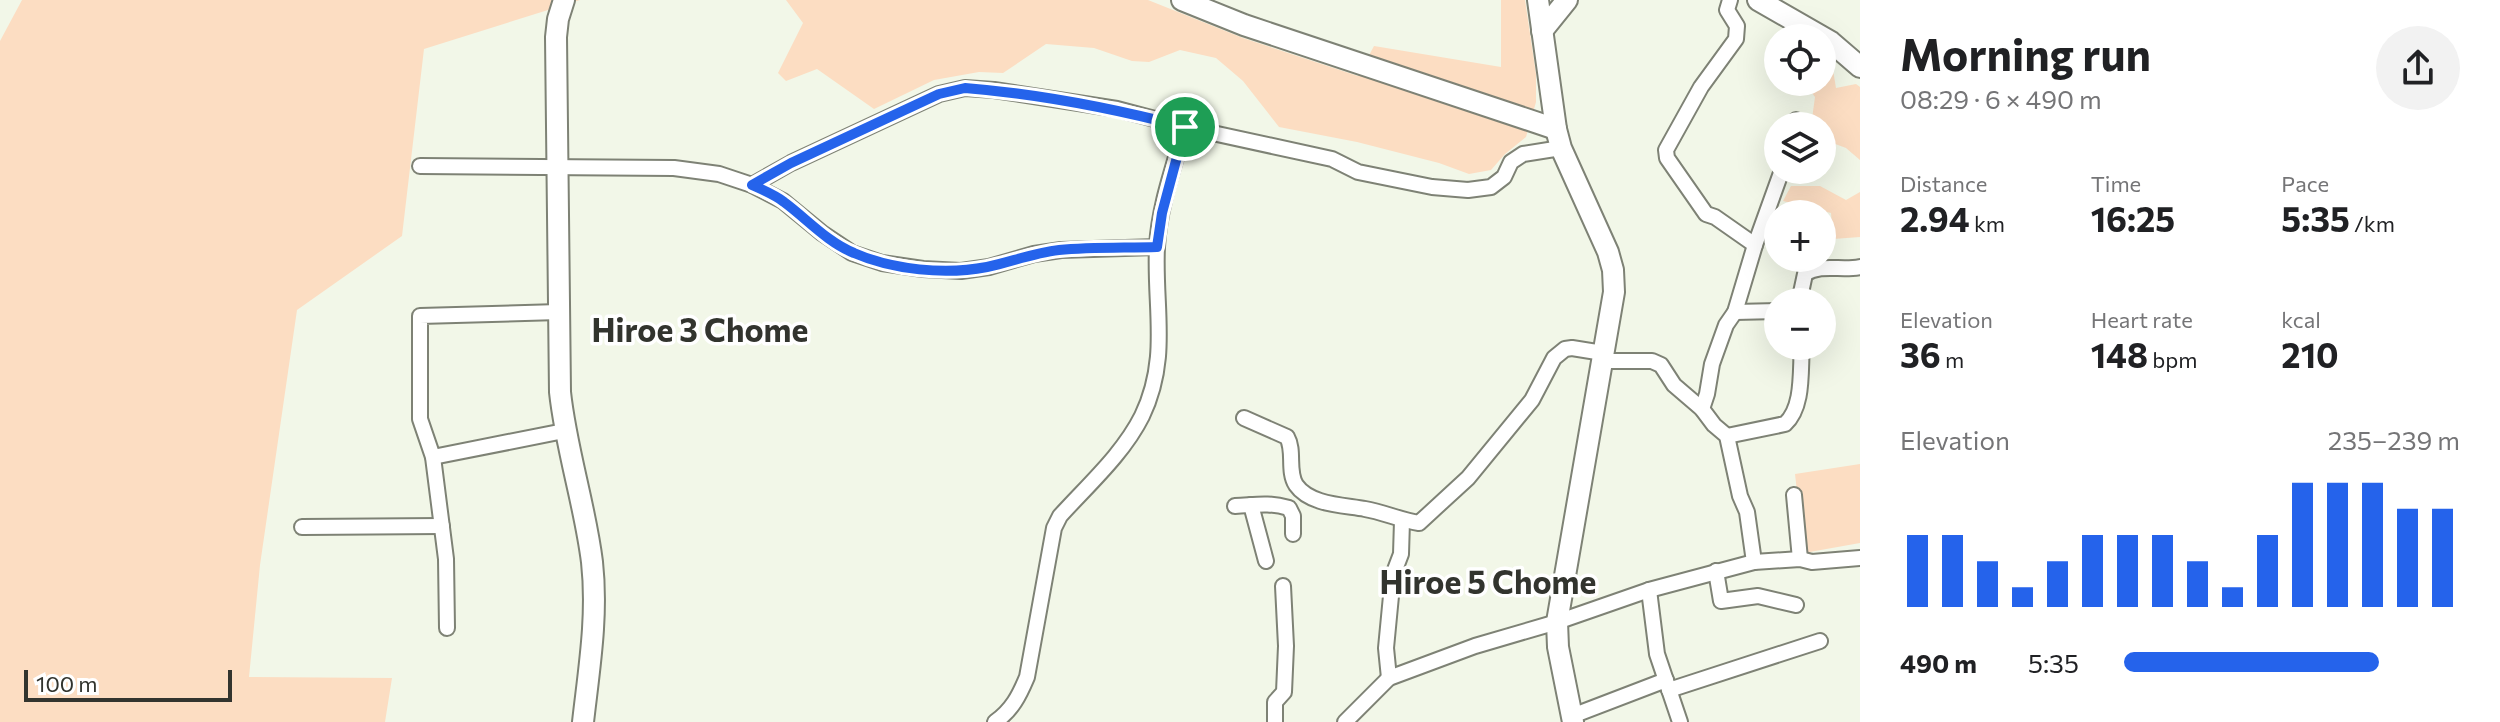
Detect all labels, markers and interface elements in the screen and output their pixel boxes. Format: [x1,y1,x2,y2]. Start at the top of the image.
map controls [1764,24,1836,360]
button: locate [1764,24,1836,96]
text: Morning run [1900,26,2151,80]
button: share [2376,26,2460,110]
text: 08:29 · 6 × 490 m [1900,83,2102,114]
pin [1151,93,1219,161]
icon: arrive [1163,105,1207,149]
button: layers [1764,112,1836,184]
text: Distance [1900,170,1987,197]
text: Time [2091,170,2141,197]
text: Pace [2281,170,2329,197]
text: 2.94 [1900,197,1970,239]
text: 16:25 [2091,197,2175,239]
text: 5:35 [2281,197,2350,239]
button: + [1764,200,1836,272]
text: km [1970,210,2005,237]
text: /km [2350,210,2395,237]
button: − [1764,288,1836,360]
text: Elevation [1900,306,1993,333]
text: Heart rate [2091,306,2193,333]
text: kcal [2281,306,2321,333]
district label: Hiroe 3 Chome [592,309,808,349]
text: 36 [1900,333,1941,375]
text: 148 [2091,333,2148,375]
text: 210 [2281,333,2339,375]
text: m [1941,346,1964,373]
text: bpm [2148,346,2197,373]
text: Elevation [1900,424,2010,455]
text: 235–239 m [2328,424,2460,455]
district label: Hiroe 5 Chome [1380,561,1596,601]
text: 490 m [1900,647,1977,678]
text: 5:35 [2028,647,2079,678]
scale bar [24,666,232,702]
text: 100 m [36,670,98,697]

